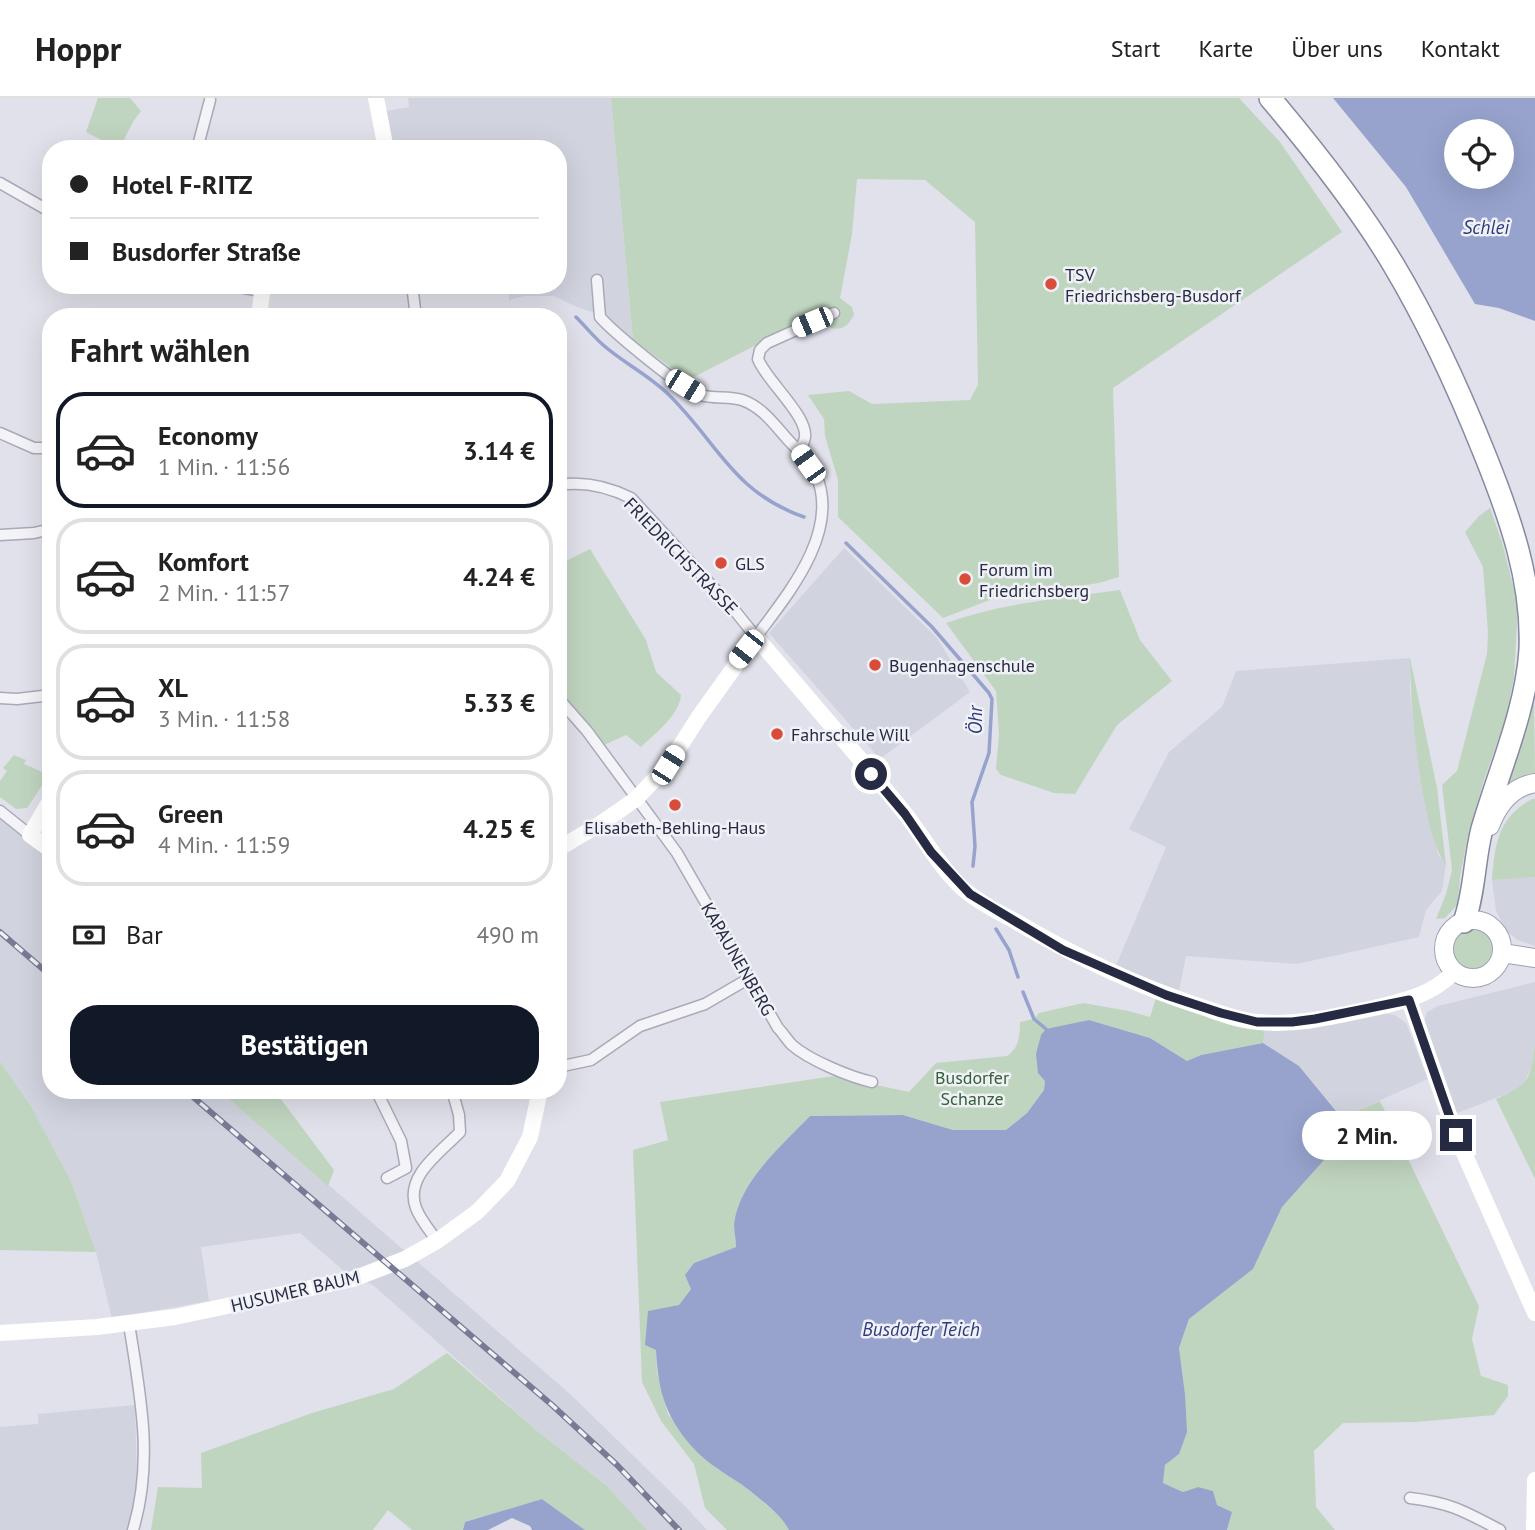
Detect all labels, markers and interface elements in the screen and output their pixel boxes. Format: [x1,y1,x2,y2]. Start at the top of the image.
text: Hoppr [35,27,121,70]
text: Start [1111,33,1160,64]
text: Karte [1198,33,1253,64]
text: Über uns [1291,33,1383,64]
text: Kontakt [1421,33,1500,64]
map controls [1444,119,1514,189]
button: locate [1444,119,1514,189]
text: Hotel F-RITZ [112,168,252,201]
water label: Schlei [1463,215,1510,239]
text: Busdorfer Straße [112,235,301,268]
place label: TSV Friedrichsberg-Busdorf [1065,263,1242,307]
marker: TSV Friedrichsberg-Busdorf [1043,276,1059,292]
car [789,304,836,340]
text: Fahrt wählen [70,329,250,371]
car [662,366,709,406]
icon: car [74,419,137,482]
text: Economy [158,419,258,452]
text: 3.14 € [463,434,535,467]
car [788,441,829,487]
text: 1 Min. · 11:56 [158,452,290,481]
street label: FRIEDRICHSTRASSE [619,493,743,619]
icon: car [74,545,137,608]
text: Komfort [158,545,249,578]
place label: GLS [735,552,765,575]
marker: GLS [713,555,729,571]
place label: Forum im Friedrichsberg [979,558,1089,602]
text: 4.24 € [463,560,535,593]
marker: Forum im Friedrichsberg [957,571,973,587]
text: 2 Min. · 11:57 [158,578,290,607]
car [725,626,768,672]
place label: Bugenhagenschule [889,654,1035,677]
marker: Bugenhagenschule [867,657,883,673]
icon: car [74,671,137,734]
text: XL [158,671,188,704]
text: 5.33 € [463,686,535,719]
text: 3 Min. · 11:58 [158,704,290,733]
water label: Öhr [963,704,987,734]
place label: Fahrschule Will [791,723,910,746]
marker: Fahrschule Will [769,726,785,742]
car [648,742,689,788]
route start [855,758,887,790]
icon: car [74,797,137,860]
text: Green [158,797,223,830]
marker: Elisabeth-Behling-Haus [667,797,683,813]
text: 4.25 € [463,812,535,845]
place label: Elisabeth-Behling-Haus [584,816,766,839]
text: 4 Min. · 11:59 [158,830,290,859]
street label: KAPAUNENBERG [696,898,780,1020]
icon: cash [70,916,108,954]
text: Bar [126,918,163,951]
text: 490 m [477,920,539,949]
button: Bestätigen [70,1005,539,1085]
park label: Busdorfer Schanze [935,1066,1009,1110]
callout: 2 Min. [1302,1110,1432,1160]
route end [1440,1119,1472,1151]
text: 2 Min. [1336,1121,1398,1150]
street label: HUSUMER BAUM [228,1265,362,1317]
water label: Busdorfer Teich [862,1317,980,1341]

